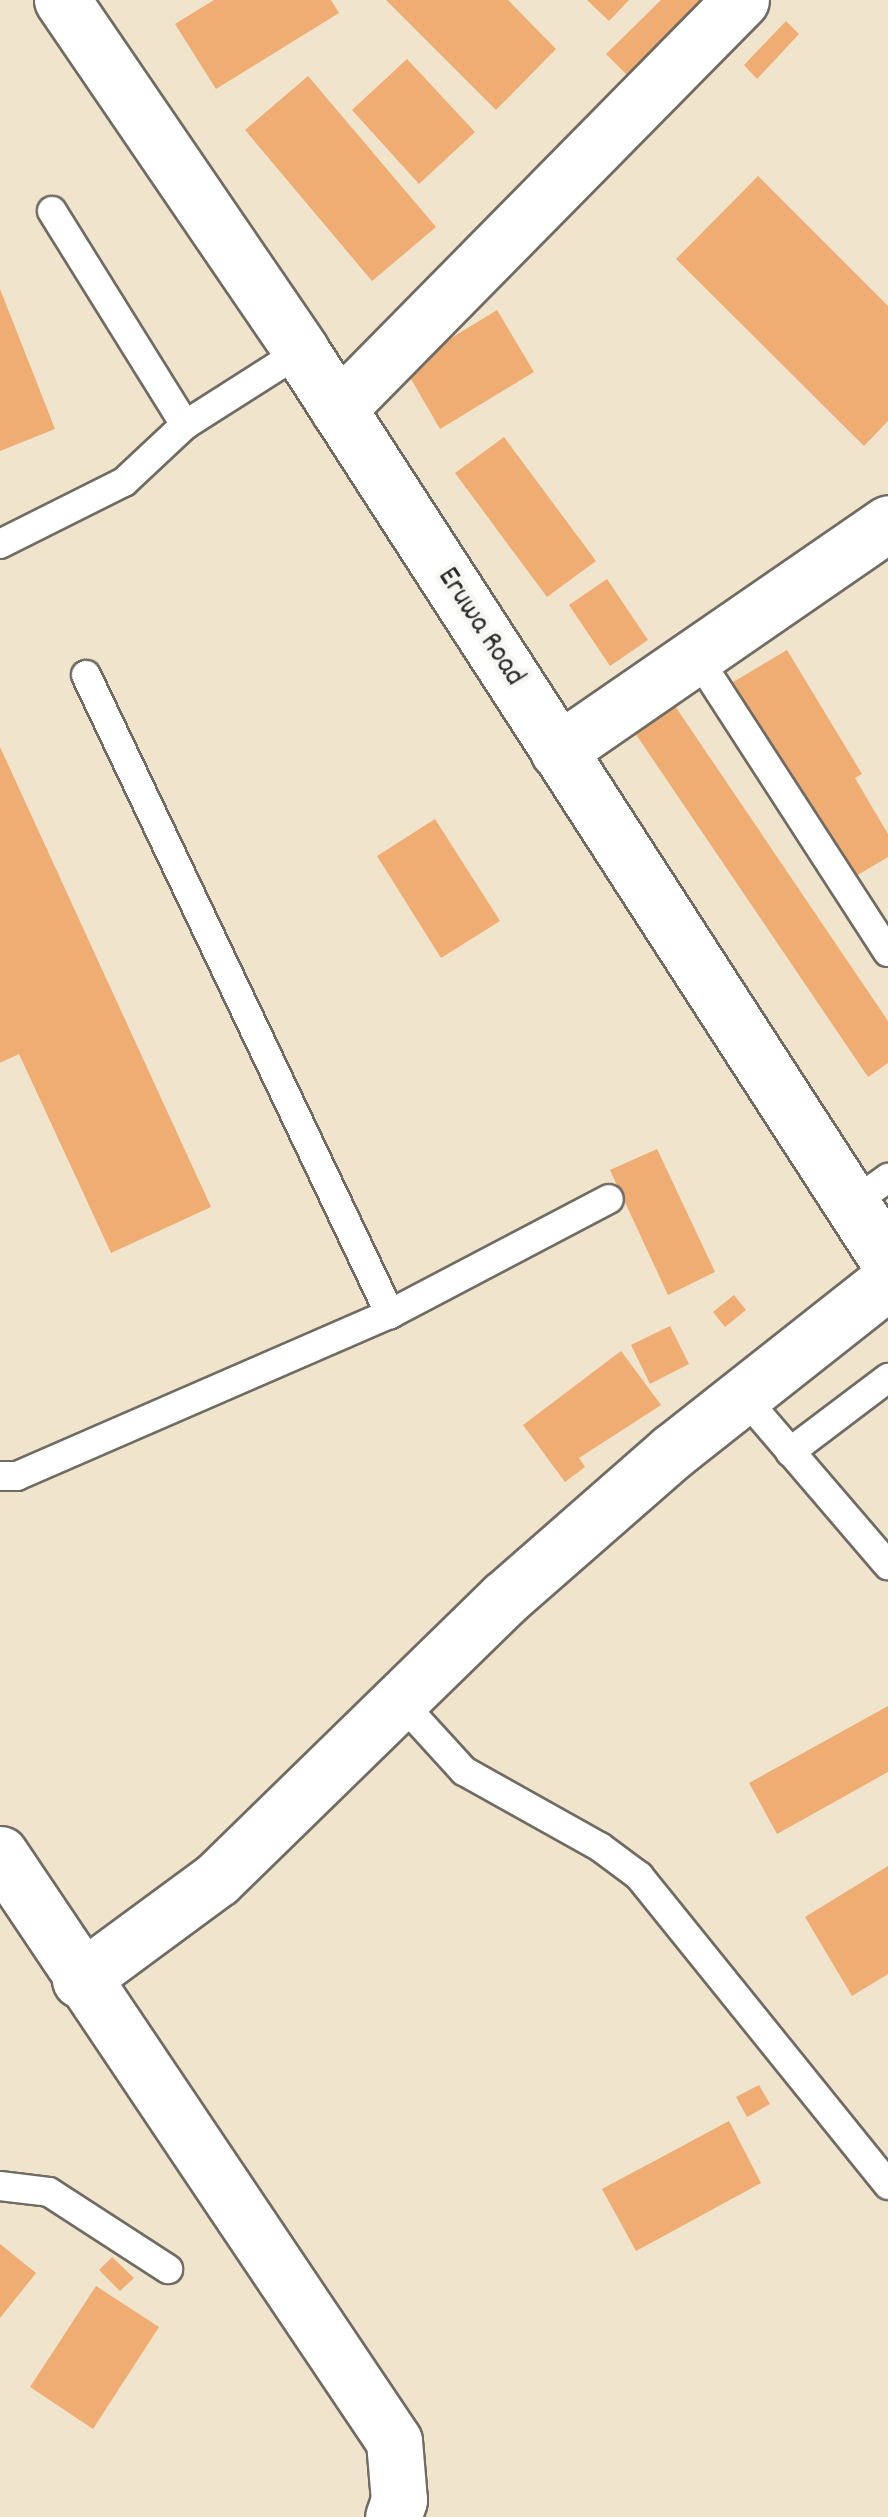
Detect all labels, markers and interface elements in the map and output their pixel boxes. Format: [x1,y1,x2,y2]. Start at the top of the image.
street label: Eruwa Road [427,562,531,694]

